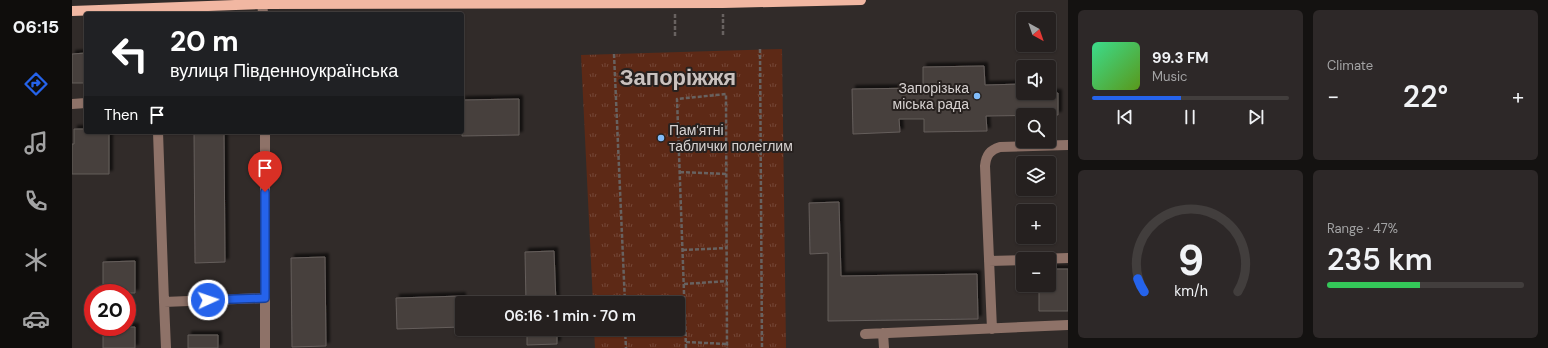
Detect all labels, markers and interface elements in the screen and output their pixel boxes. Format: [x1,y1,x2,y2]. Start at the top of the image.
north arrow [1016,12,1056,52]
map controls [1016,12,1056,292]
text: 06:15 [13,15,59,39]
text: 20 m [170,23,239,60]
icon: left [104,28,156,80]
text: 99.3 FM [1152,48,1209,68]
text: Climate [1327,57,1373,74]
text: вулиця Південноукраїнська [170,59,398,83]
button: sound [1016,60,1056,100]
district label: Запоріжжя [620,63,736,92]
text: Music [1152,68,1187,85]
icon: directions [22,70,50,98]
text: 22° [1403,77,1448,116]
place label: Запорізька міська рада [893,79,969,113]
text: − [1327,82,1339,111]
text: + [1512,82,1524,111]
marker: Запорізька міська рада [972,91,982,101]
icon: arrive [146,104,168,126]
text: Then [104,105,138,125]
icon: previous [1114,106,1136,128]
icon: pause [1179,106,1201,128]
icon: next [1245,106,1267,128]
button: search [1016,108,1056,148]
place label: Пам'ятні таблички полеглим [669,121,793,155]
icon: music [22,129,50,157]
marker: Пам'ятні таблички полеглим [656,133,666,143]
pin [248,151,282,192]
button: layers [1016,156,1056,196]
icon: arrive [254,157,276,179]
icon: phone [22,187,50,215]
button: + [1016,204,1056,244]
text: Range · 47% [1327,220,1398,237]
text: 9 [1177,234,1204,288]
text: 235 km [1327,240,1433,279]
icon: climate [22,246,50,274]
button: − [1016,252,1056,292]
position arrow [187,279,229,321]
text: km/h [1174,282,1207,300]
speed limit sign: 20 [84,284,136,336]
icon: car [22,305,50,333]
text: 06:16 · 1 min · 70 m [504,306,636,326]

